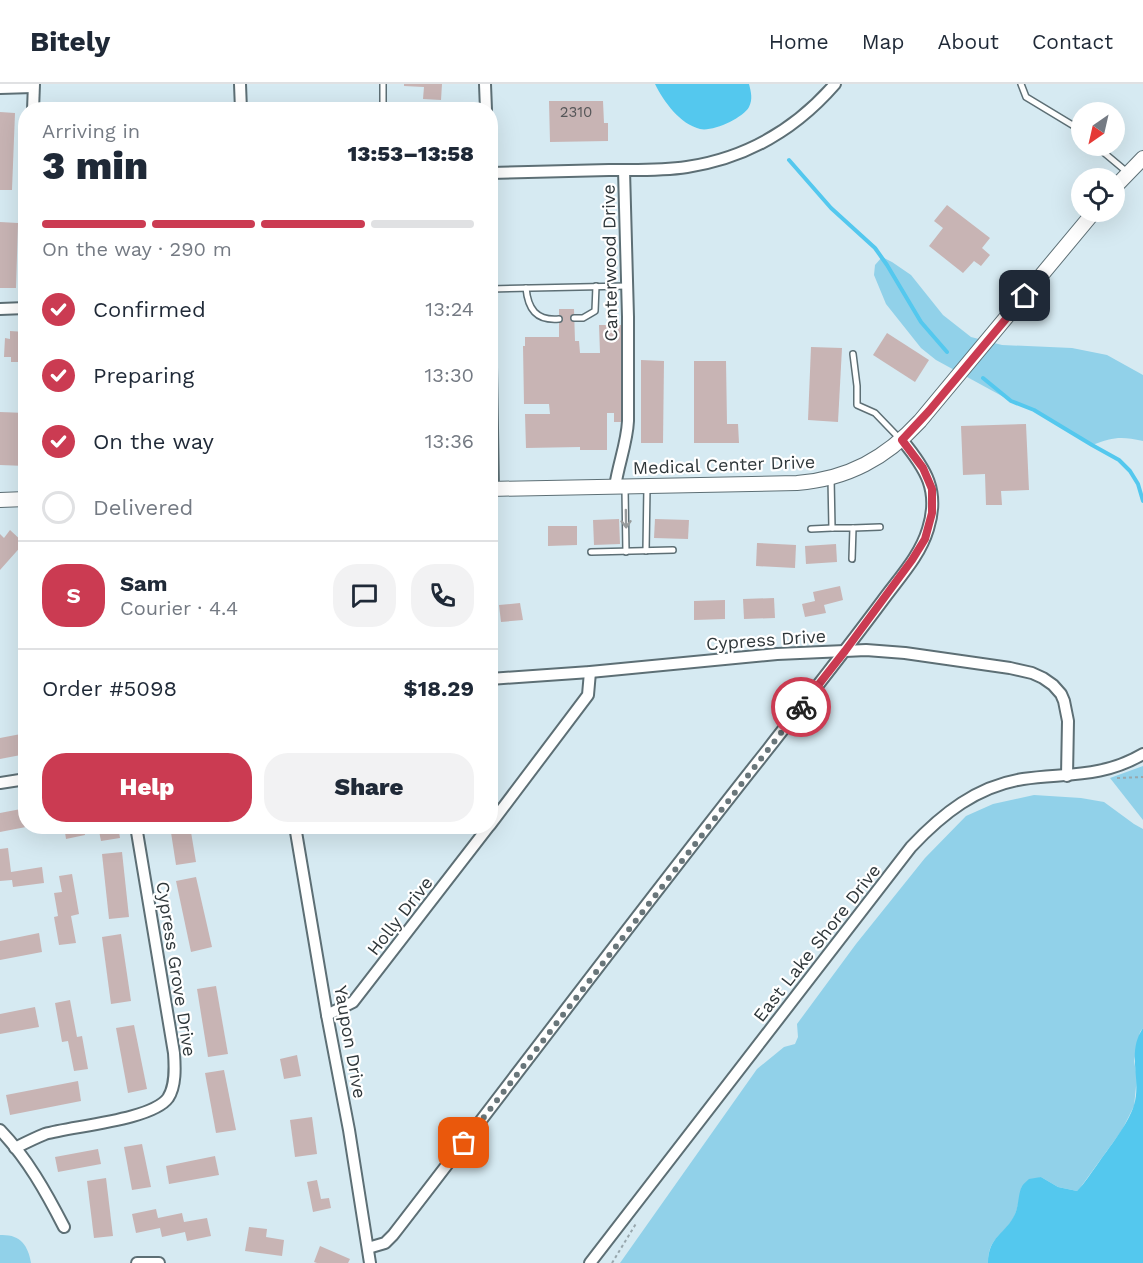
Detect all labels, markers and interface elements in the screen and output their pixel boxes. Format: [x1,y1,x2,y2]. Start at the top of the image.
text: Bitely [30,25,110,58]
text: Home [769,29,829,54]
text: Map [862,29,905,54]
text: About [938,29,999,54]
text: Contact [1032,29,1113,54]
north arrow [1071,102,1125,156]
map controls [1071,102,1125,222]
house number: 2310 [560,103,592,121]
text: Arriving in [42,119,140,143]
text: 13:53–13:58 [348,141,474,166]
text: 3 min [42,143,148,188]
button: locate [1071,168,1125,222]
street label: Canterwood Drive [598,184,621,342]
text: On the way · 290 m [42,237,232,261]
pin [999,270,1050,321]
icon: home [1008,279,1041,312]
icon: check [42,293,75,326]
text: Confirmed [93,297,206,322]
text: 13:24 [425,297,474,321]
icon: check [42,359,75,392]
text: Preparing [93,363,194,388]
text: 13:30 [425,363,474,387]
icon: check [42,425,75,458]
text: On the way [93,429,214,454]
text: 13:36 [425,429,474,453]
street label: Medical Center Drive [632,451,816,478]
text: Delivered [93,495,193,520]
one-way arrow [620,509,631,529]
button: chat [333,564,396,627]
button: phone [411,564,474,627]
text: Sam [120,571,168,596]
text: S [66,583,81,608]
text: Courier · 4.4 [120,596,238,620]
street label: Cypress Drive [705,625,827,654]
text: Order #5098 [42,676,177,701]
text: $18.29 [404,676,474,701]
courier [771,677,831,737]
icon: bike [785,691,818,724]
button: Help [42,753,252,822]
button: Share [264,753,474,822]
street label: East Lake Shore Drive [749,860,885,1026]
street label: Holly Drive [362,872,437,959]
street label: Cypress Grove Drive [152,880,201,1058]
street label: Yaupon Drive [330,984,371,1100]
pin [438,1117,489,1168]
icon: bag [447,1126,480,1159]

